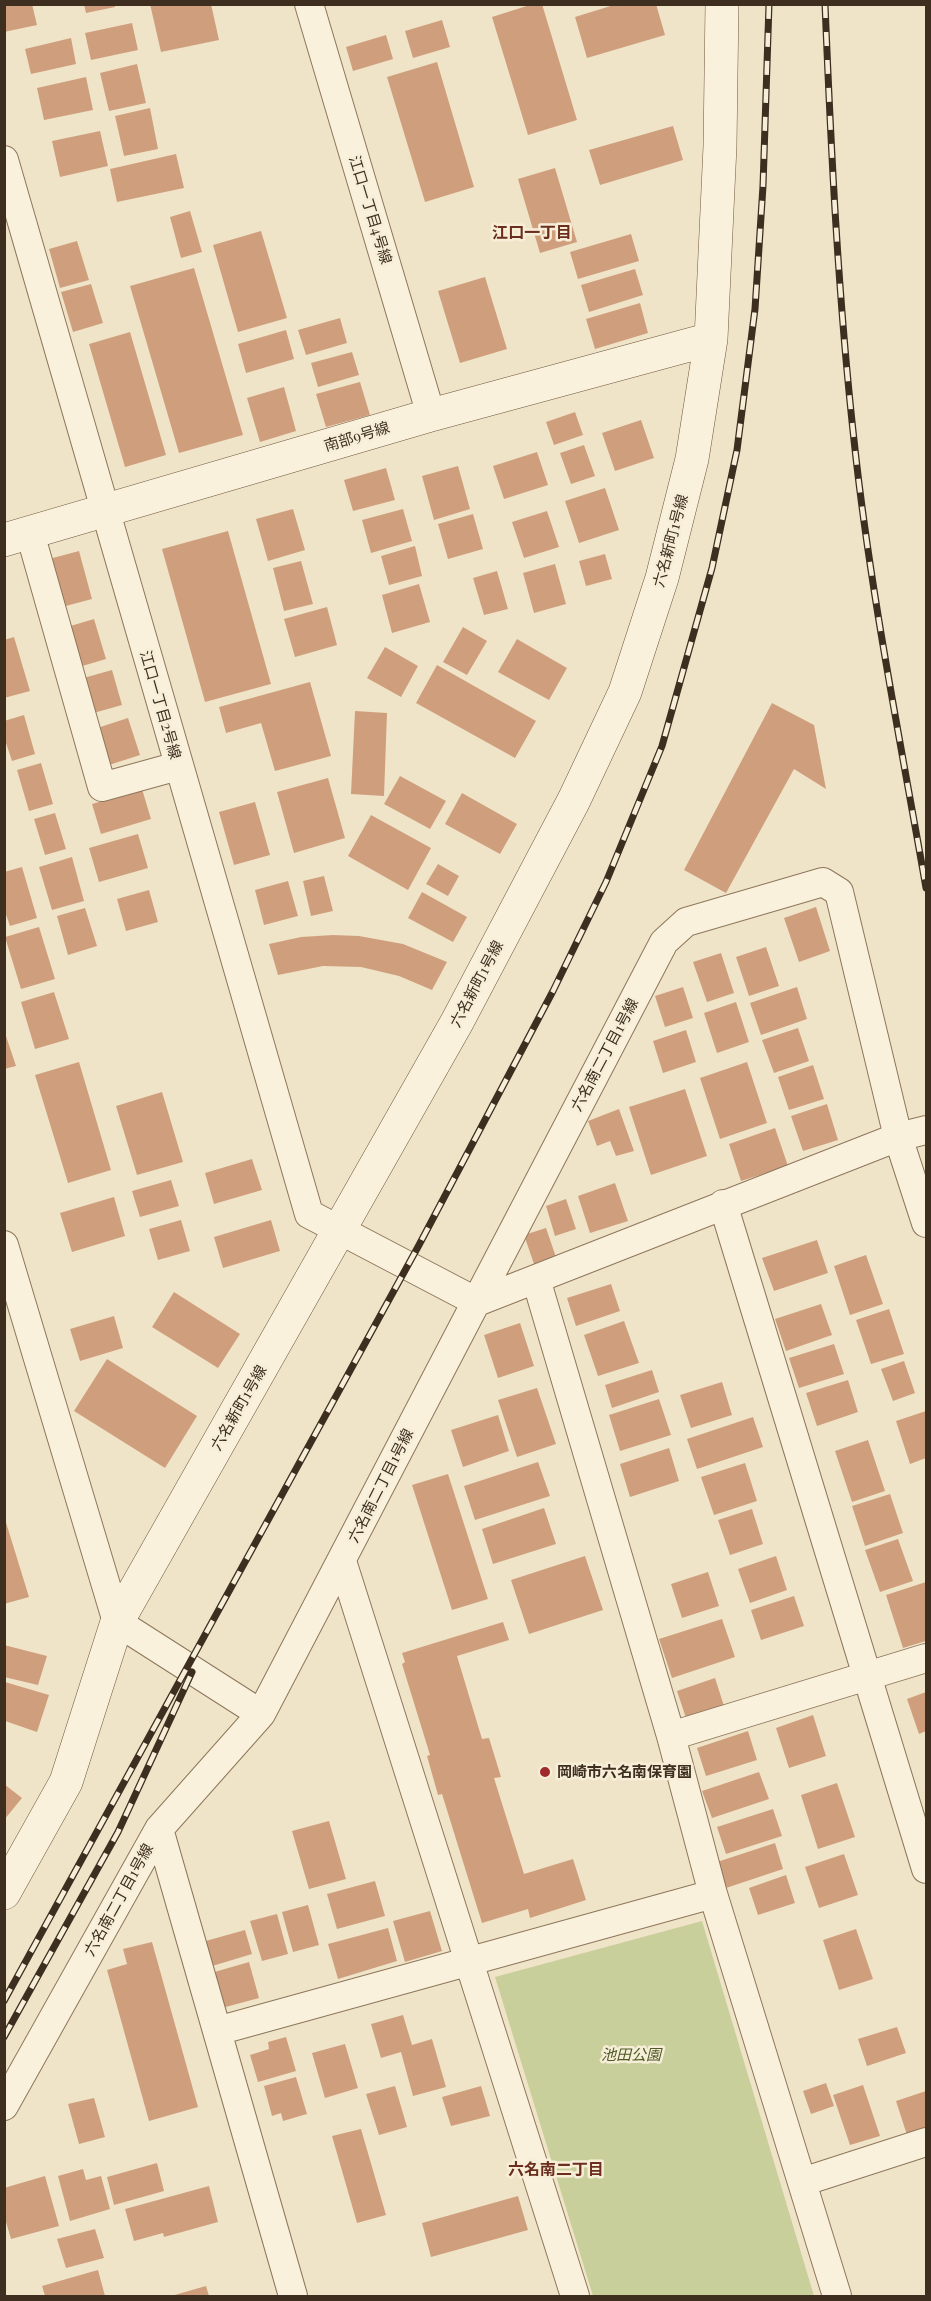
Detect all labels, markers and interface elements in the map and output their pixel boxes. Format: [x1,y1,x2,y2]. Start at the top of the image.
street label: 江口一丁目4号線 [345,154,395,266]
district label: 江口一丁目 [492,223,572,243]
street label: 南部9号線 [322,419,392,455]
street label: 六名新町1号線 [650,493,692,589]
street label: 江口一丁目2号線 [136,649,184,761]
street label: 六名新町1号線 [447,938,507,1030]
street label: 六名南二丁目1号線 [568,995,642,1115]
street label: 六名新町1号線 [207,1362,271,1454]
street label: 六名南二丁目1号線 [344,1426,418,1546]
place label: 岡崎市六名南保育園 [557,1763,692,1781]
marker: 岡崎市六名南保育園 [538,1765,552,1779]
street label: 六名南二丁目1号線 [81,1841,157,1959]
park label: 池田公園 [601,2046,661,2064]
district label: 六名南二丁目 [508,2160,604,2180]

